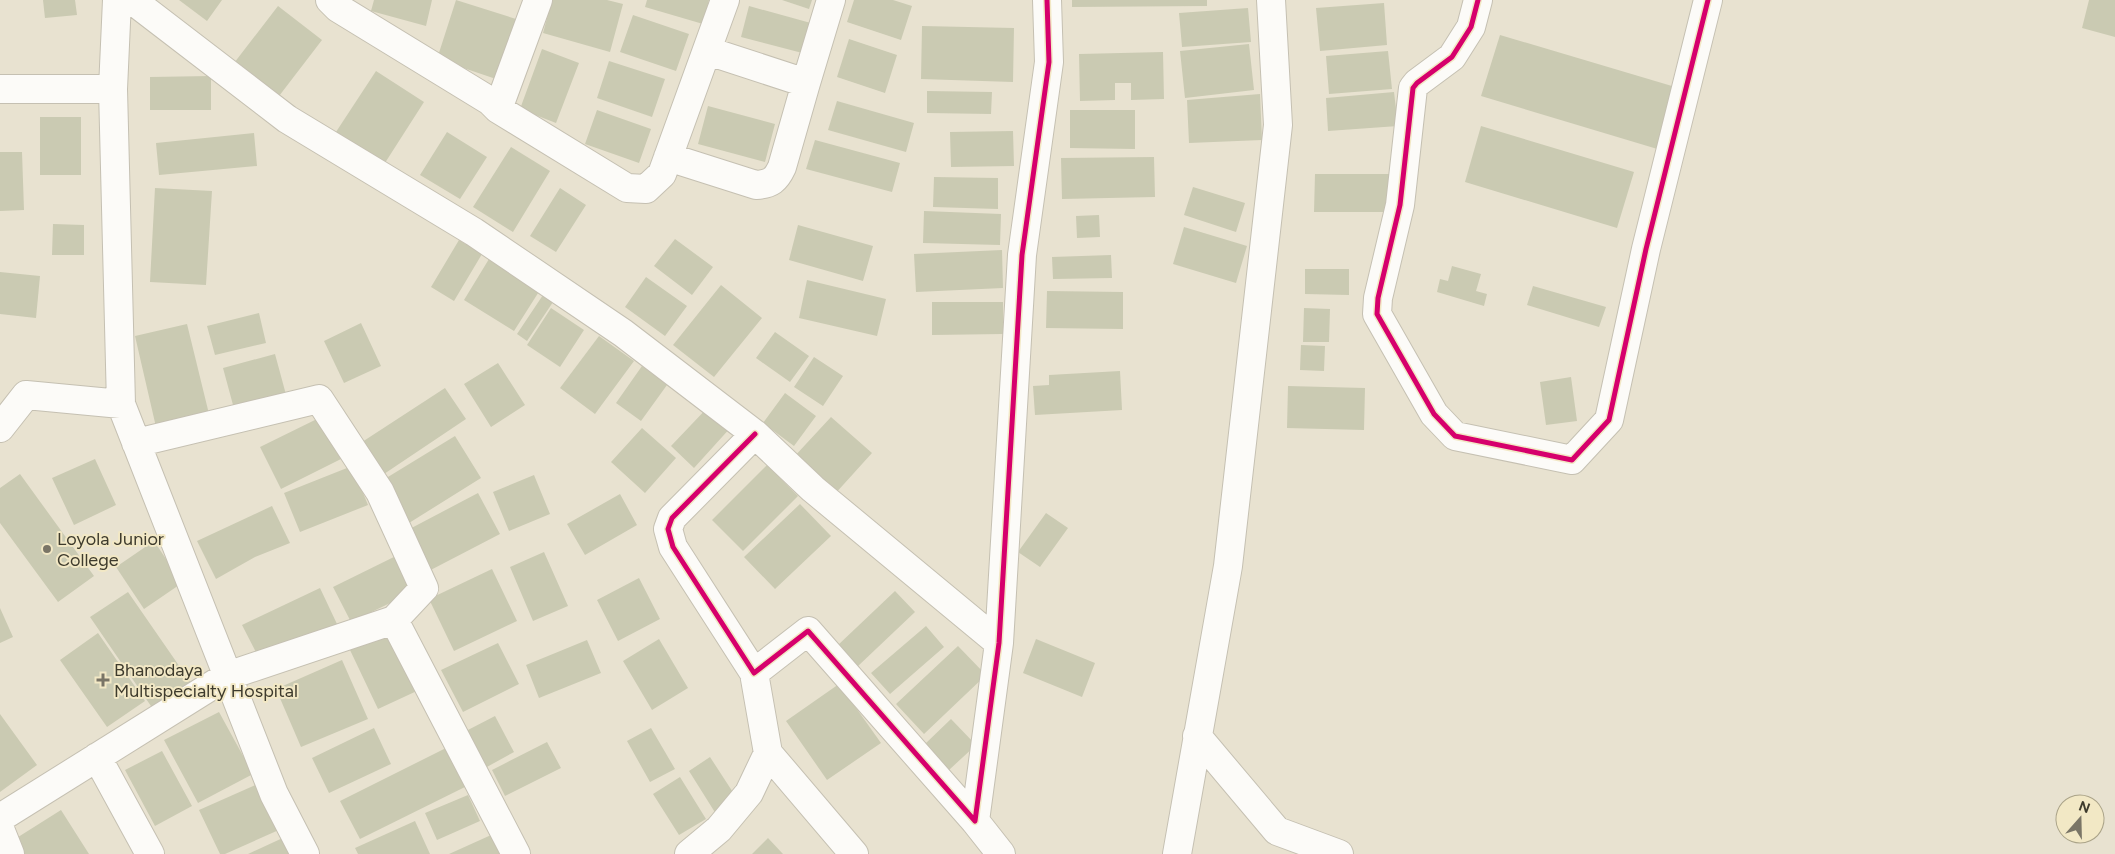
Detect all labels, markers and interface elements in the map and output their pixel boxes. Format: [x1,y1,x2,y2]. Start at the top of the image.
place label: Loyola Junior College [57,528,164,571]
marker: Loyola Junior College [41,543,53,555]
place label: Bhanodaya Multispecialty Hospital [114,659,298,702]
marker: Bhanodaya Multispecialty Hospital [96,673,110,687]
north arrow [2055,794,2105,844]
text: N [2076,797,2092,817]

